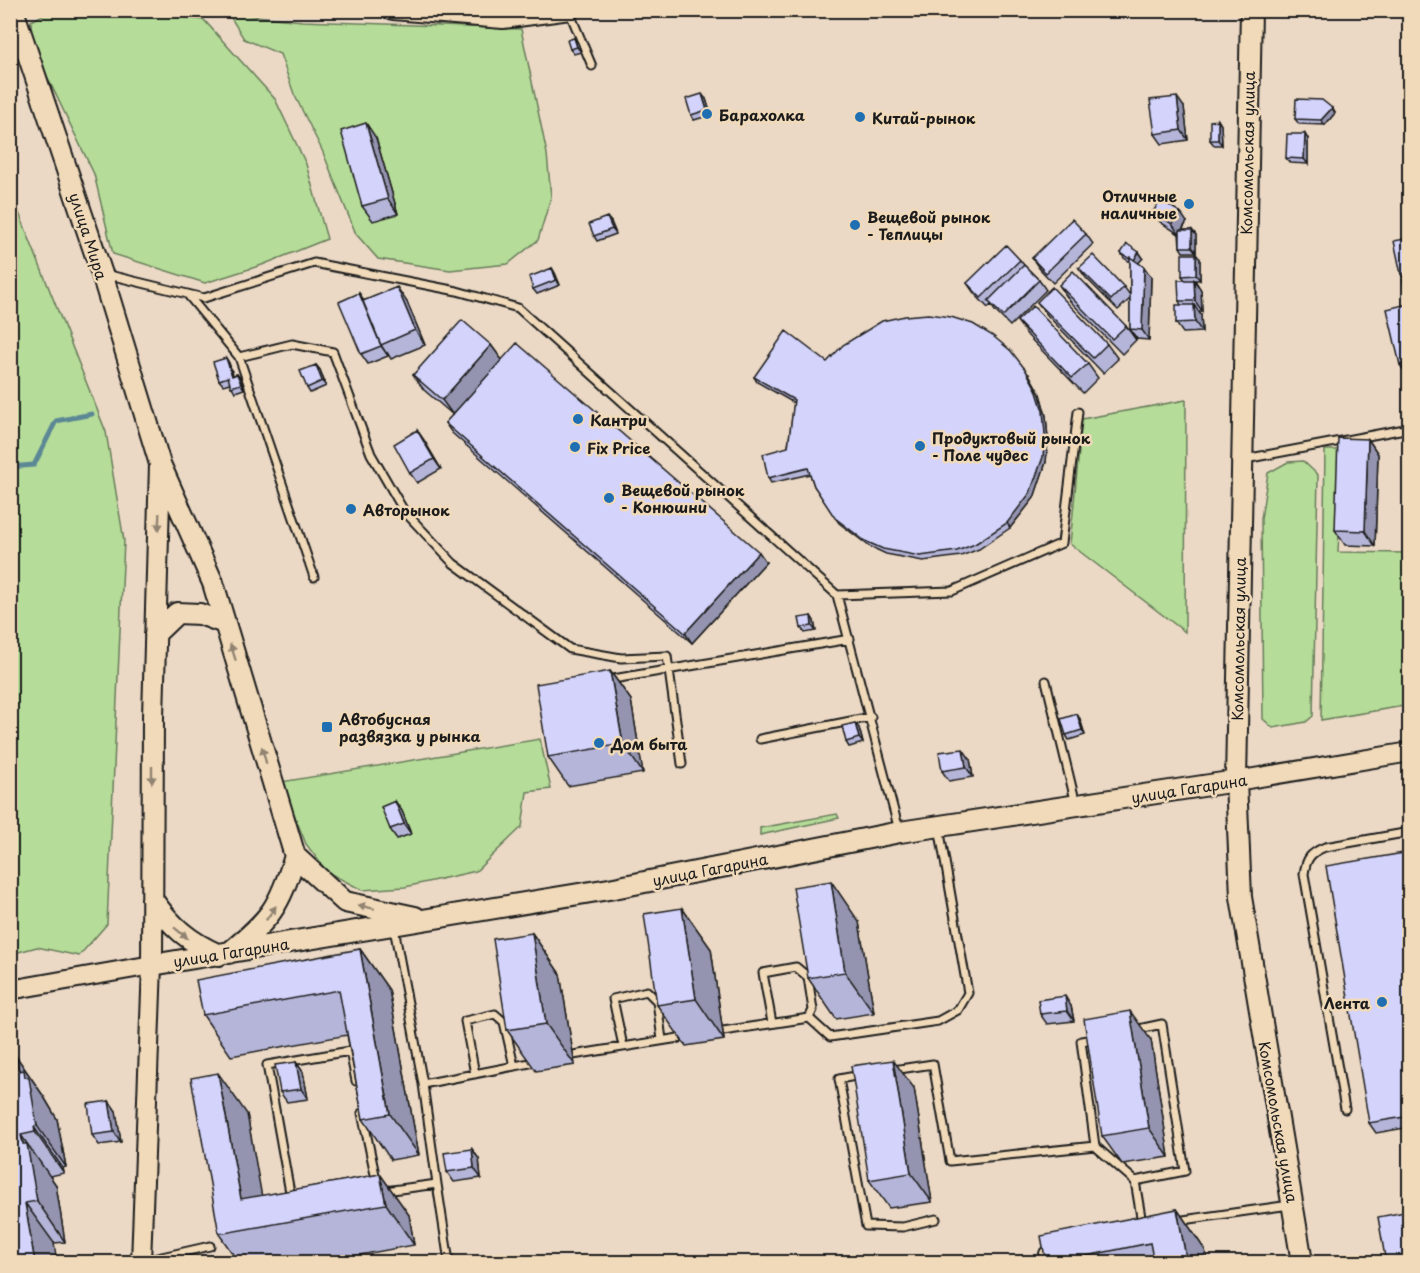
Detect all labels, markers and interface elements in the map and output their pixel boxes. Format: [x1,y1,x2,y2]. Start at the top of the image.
street label: Комсомольская улица [1234,71,1260,235]
place label: Барахолка [719,103,805,126]
place label: Китай-рынок [872,106,976,129]
marker: Барахолка [700,107,714,121]
marker: Китай-рынок [853,110,867,124]
place label: Отличные наличные [1100,184,1178,224]
street label: улица Мира [64,189,114,283]
marker: Отличные наличные [1182,197,1196,211]
place label: Вещевой рынок - Теплицы [867,205,991,245]
marker: Вещевой рынок - Теплицы [848,218,862,232]
place label: Кантри [590,408,647,431]
marker: Кантри [571,412,585,426]
place label: Продуктовый рынок - Поле чудес [932,426,1091,466]
place label: Fix Price [587,436,650,459]
marker: Продуктовый рынок - Поле чудес [913,439,927,453]
marker: Fix Price [568,440,582,454]
place label: Вещевой рынок - Конюшни [621,478,745,518]
marker: Вещевой рынок - Конюшни [602,491,616,505]
place label: Авторынок [363,498,450,521]
marker: Авторынок [344,502,358,516]
one-way arrow [154,512,163,531]
street label: Комсомольская улица [1225,557,1251,721]
one-way arrow [228,643,238,661]
place label: Автобусная развязка у рынка [339,707,481,747]
marker: Автобусная развязка у рынка [320,720,334,734]
place label: Дом быта [610,732,688,755]
marker: Дом быта [592,736,606,750]
one-way arrow [259,746,268,764]
one-way arrow [148,766,157,785]
street label: улица Гагарина [1129,767,1249,809]
street label: улица Гагарина [650,846,770,891]
one-way arrow [357,901,375,911]
one-way arrow [265,905,276,921]
one-way arrow [173,926,188,939]
street label: улица Гагарина [171,931,291,973]
place label: Лента [1324,991,1371,1014]
marker: Лента [1375,995,1389,1009]
street label: Комсомольская улица [1253,1039,1305,1205]

